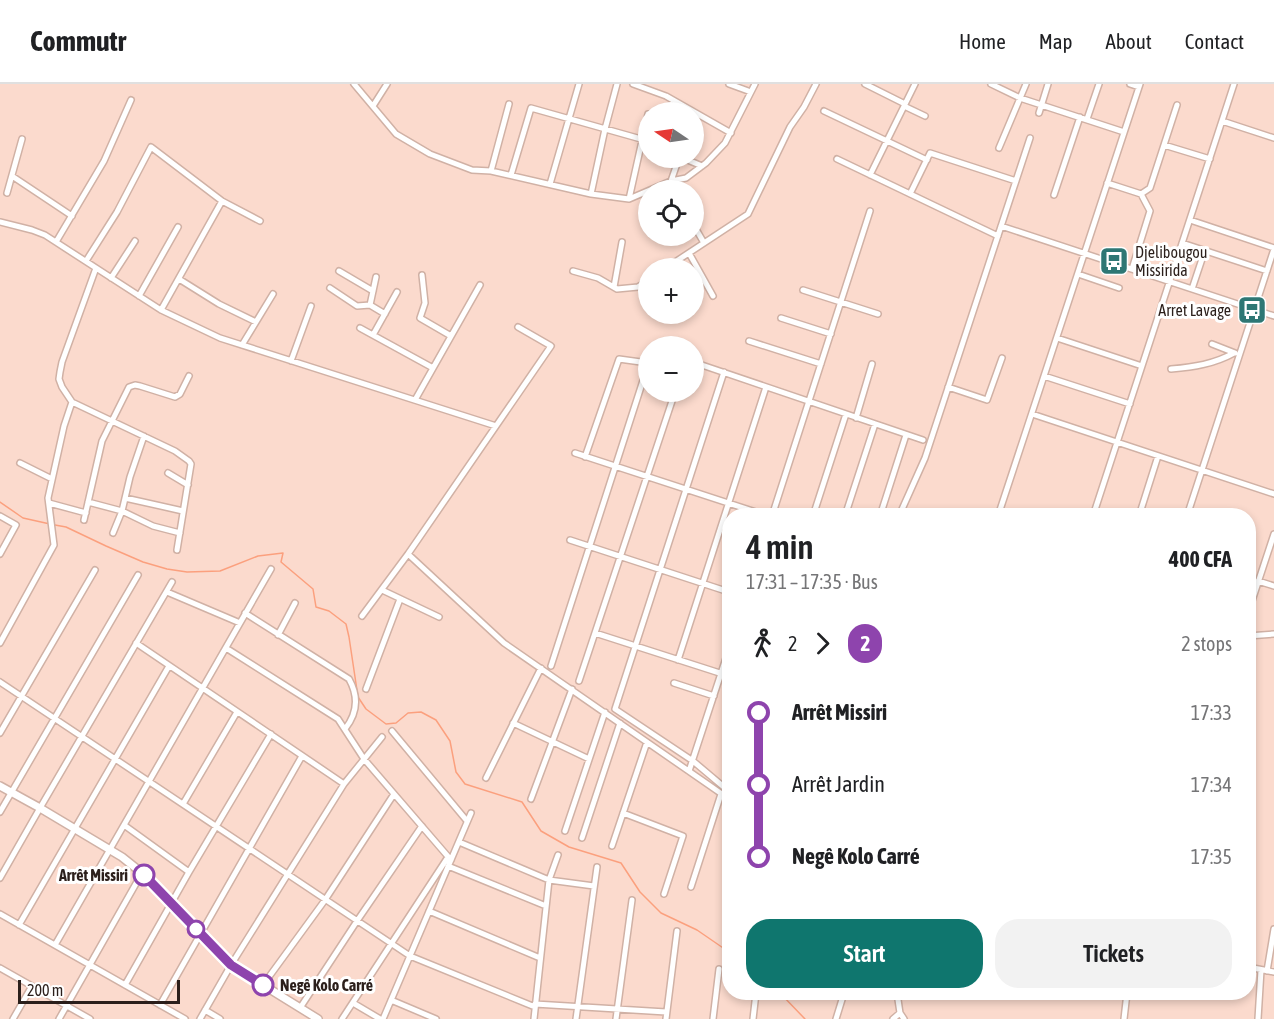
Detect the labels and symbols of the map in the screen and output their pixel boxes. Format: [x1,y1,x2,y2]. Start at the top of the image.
north arrow [638,102,704,168]
place label: Djelibougou Missirida [1135,243,1207,279]
bus stop icon: Djelibougou Missirida [1098,245,1130,277]
bus stop icon: Arret Lavage [1236,294,1268,326]
place label: Arret Lavage [1158,301,1231,320]
marker: Arrêt Missiri [133,864,155,886]
place label: Arrêt Missiri [58,866,128,884]
unlabelled marker [187,920,205,938]
marker: Negê Kolo Carré [252,974,274,996]
place label: Negê Kolo Carré [280,976,373,994]
scale bar [18,977,180,1004]

